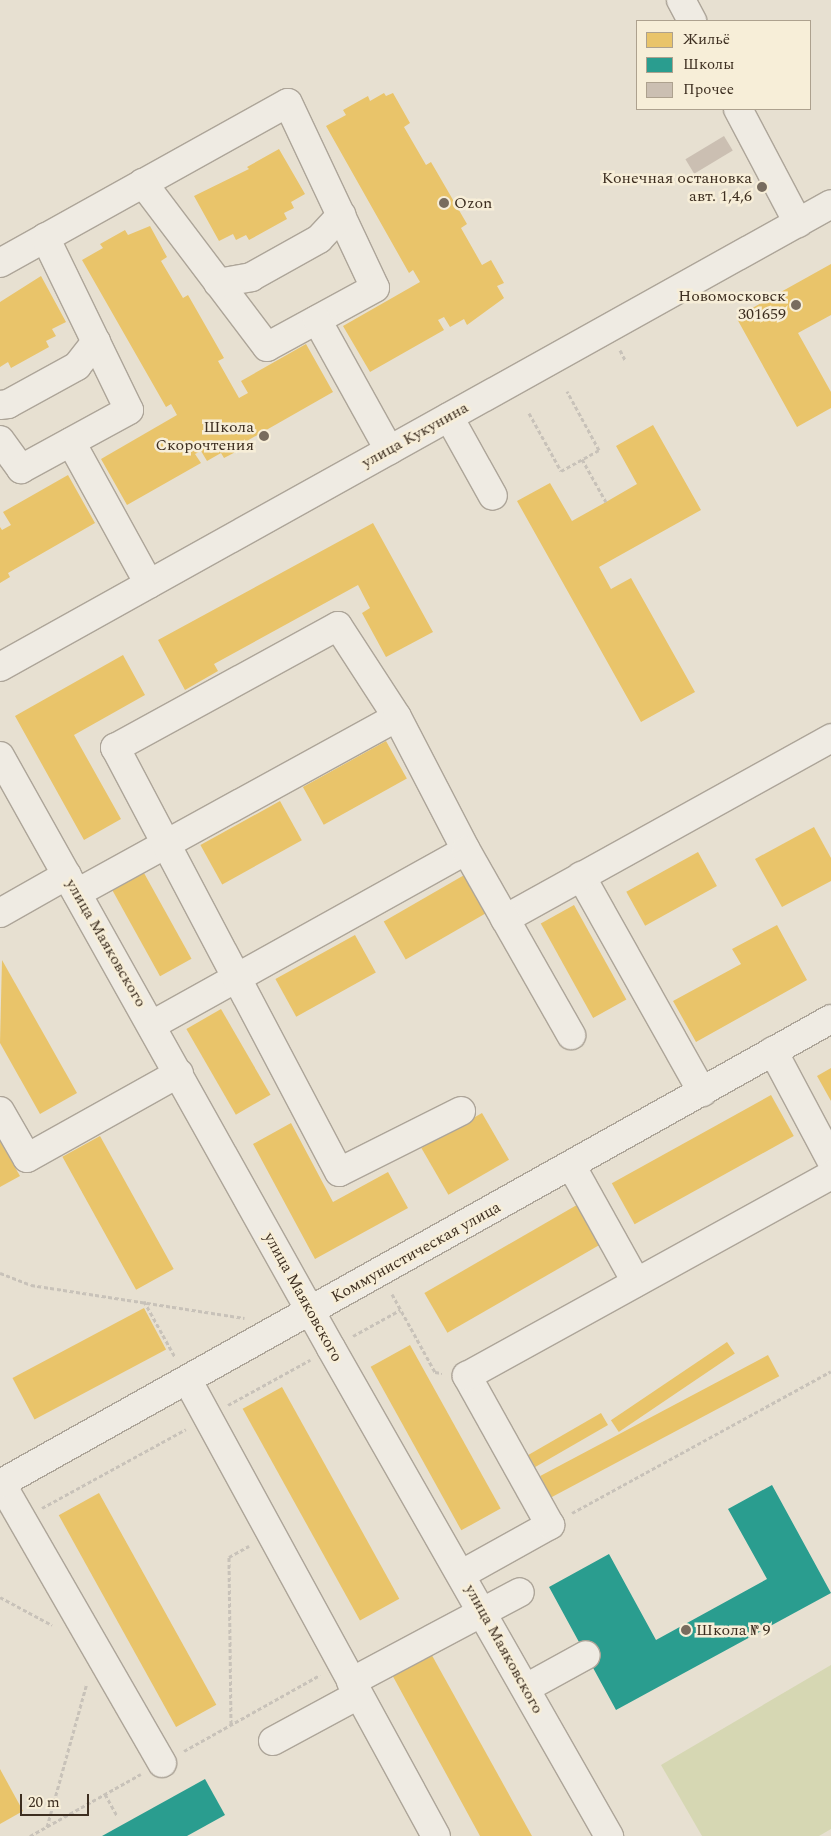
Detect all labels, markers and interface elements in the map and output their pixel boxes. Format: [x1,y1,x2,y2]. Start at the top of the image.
legend [636,20,811,110]
text: Жильё [683,28,730,51]
text: Школы [683,53,734,76]
text: Прочее [683,78,734,101]
place label: Конечная остановка авт. 1,4,6 [602,168,752,206]
marker: Конечная остановка авт. 1,4,6 [756,181,768,193]
place label: Ozon [454,193,492,213]
marker: Ozon [438,197,450,209]
place label: Новомосковск 301659 [678,286,786,324]
marker: Новомосковск 301659 [790,299,802,311]
street label: улица Кукунина [358,398,472,472]
place label: Школа Скорочтения [155,417,254,455]
marker: Школа Скорочтения [258,430,270,442]
street label: улица Маяковского [61,875,151,1011]
street label: Коммунистическая улица [328,1197,504,1307]
street label: улица Маяковского [259,1229,347,1365]
street label: улица Маяковского [460,1581,548,1717]
place label: Школа № 9 [696,1620,771,1640]
marker: Школа № 9 [680,1624,692,1636]
scale bar [22,1784,91,1816]
text: 20 m [28,1791,60,1814]

